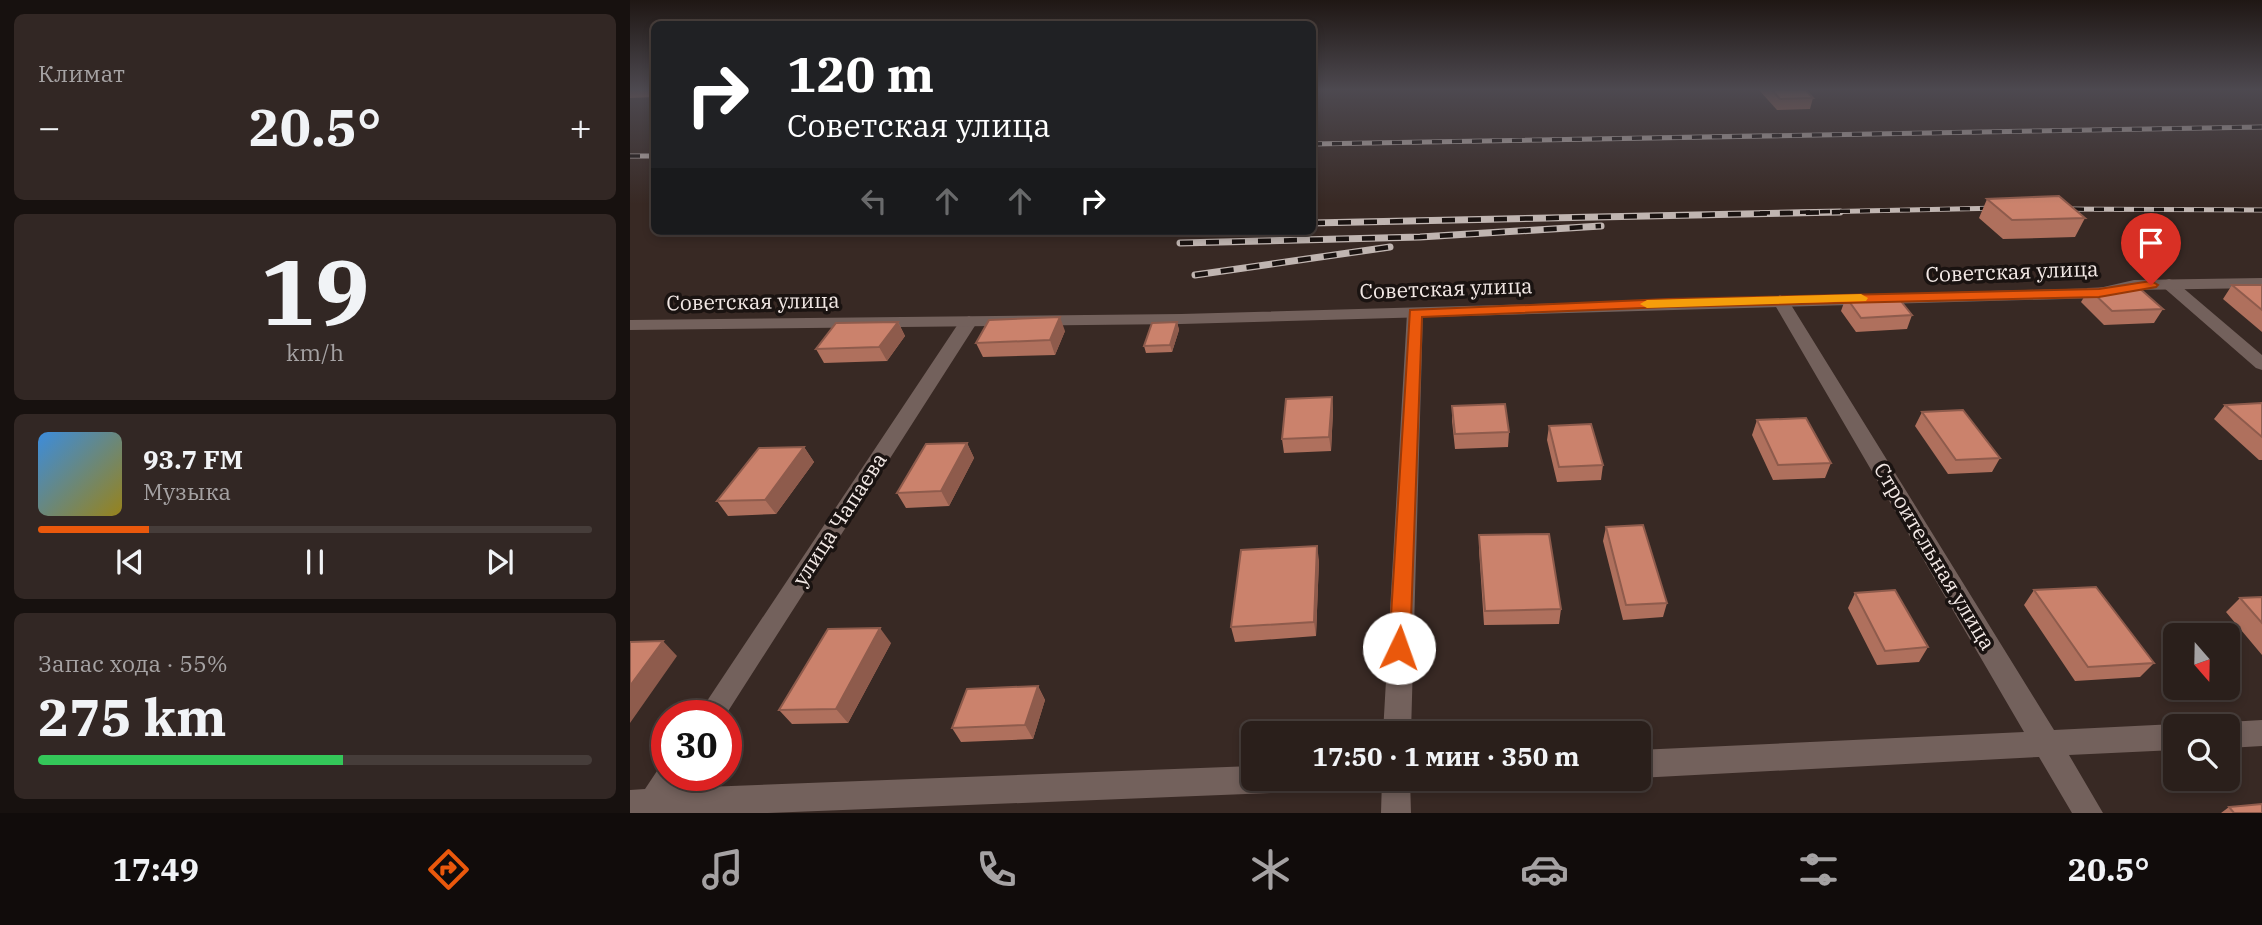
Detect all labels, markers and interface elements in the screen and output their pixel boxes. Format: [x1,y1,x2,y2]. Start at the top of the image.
text: 120 m [787,42,934,105]
icon: right [672,49,763,140]
text: Климат [38,58,125,88]
text: 20.5° [249,93,381,160]
text: − [38,102,61,151]
text: + [569,102,592,151]
text: Советская улица [787,104,1051,146]
icon: left [855,182,893,220]
icon: ahead [928,182,966,220]
icon: ahead [1001,182,1039,220]
icon: right [1074,182,1112,220]
pin [2121,213,2181,285]
icon: arrive [2132,224,2170,262]
text: 19 [260,232,370,350]
street label: Советская улица [1925,254,2099,288]
street label: Советская улица [1359,271,1533,305]
street label: Советская улица [666,285,840,317]
text: km/h [286,337,344,367]
text: 93.7 FM [143,442,243,476]
street label: улица Чапаева [785,447,893,591]
street label: Строительная улица [1868,457,2002,655]
text: Музыка [143,476,231,506]
icon: previous [111,543,149,581]
icon: pause [296,543,334,581]
icon: next [481,543,519,581]
position arrow [1362,611,1436,685]
north arrow [2163,623,2240,700]
map controls [2163,623,2240,791]
text: Запас хода · 55% [38,648,228,678]
text: 275 km [38,683,227,750]
speed limit sign: 30 [651,700,742,791]
button: search [2163,714,2240,791]
text: 17:50 · 1 мин · 350 m [1312,739,1580,773]
icon: directions [424,845,473,894]
icon: music [698,845,747,894]
icon: phone [972,845,1021,894]
icon: climate [1246,845,1295,894]
icon: car [1520,845,1569,894]
icon: filters [1794,845,1843,894]
text: 17:49 [112,848,199,890]
text: 20.5° [2068,848,2149,890]

